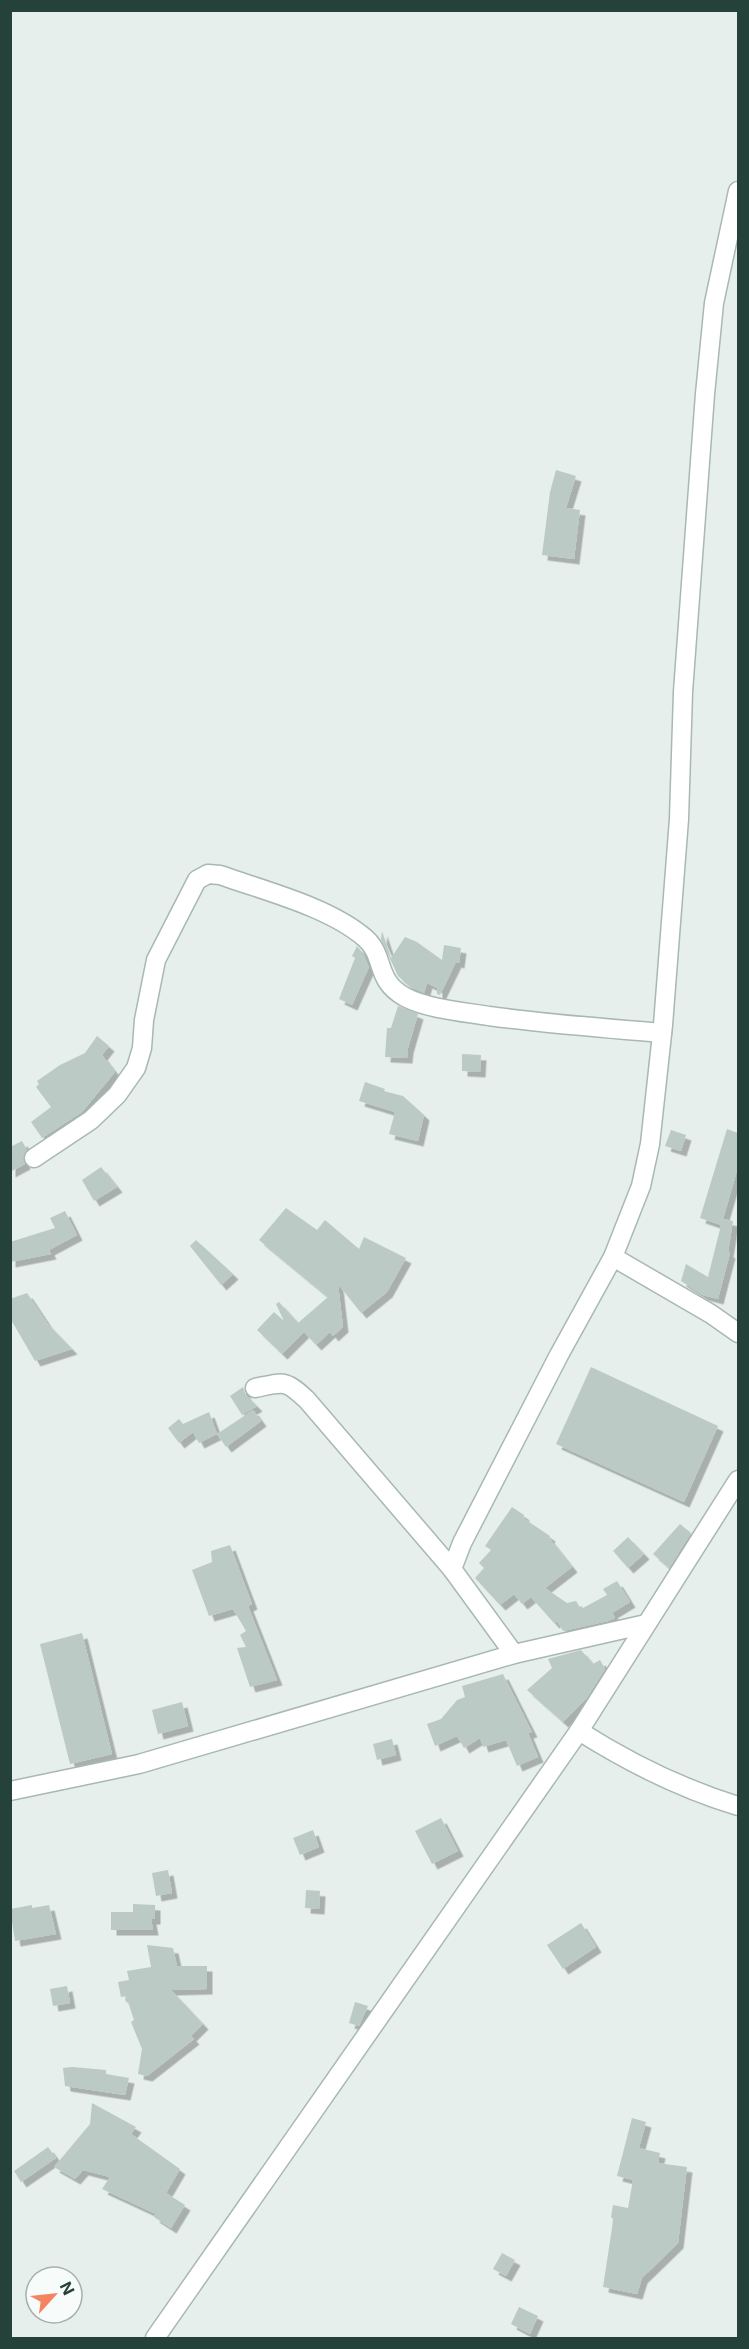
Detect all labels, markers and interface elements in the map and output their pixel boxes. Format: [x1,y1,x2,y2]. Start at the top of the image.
north arrow [24,2265,84,2325]
text: N [56,2278,79,2298]

